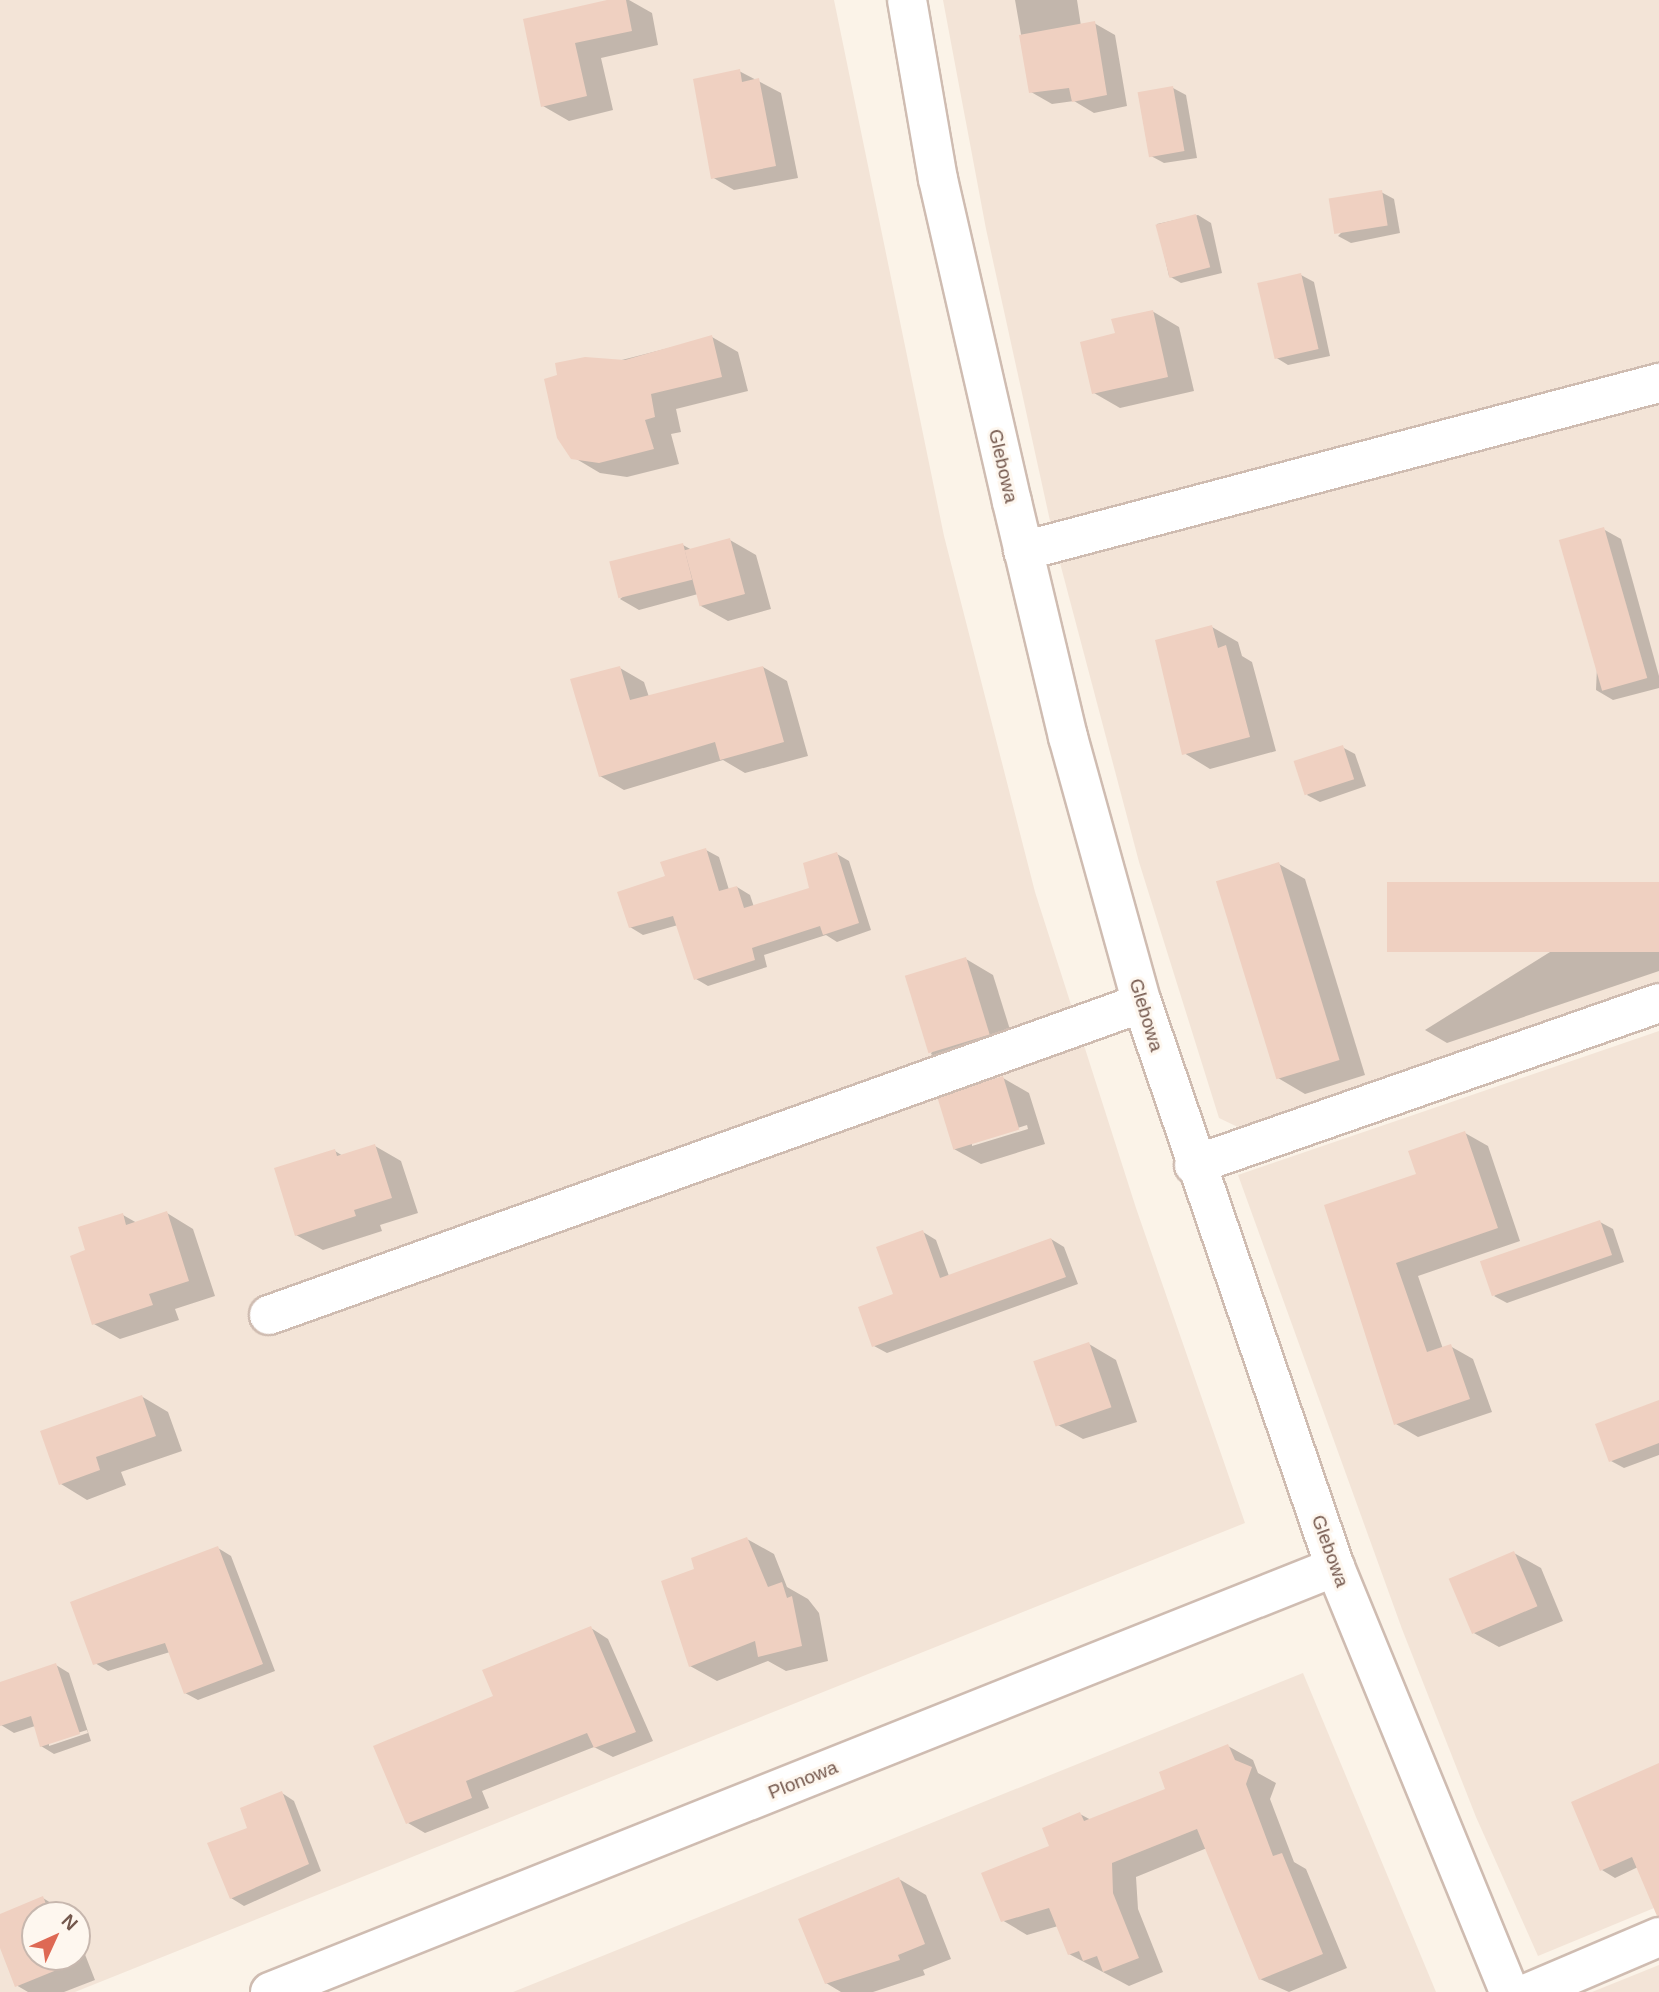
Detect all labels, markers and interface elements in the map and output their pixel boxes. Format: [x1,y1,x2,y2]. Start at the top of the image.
street label: Glebowa [983,427,1023,505]
street label: Glebowa [1124,976,1168,1054]
street label: Glebowa [1306,1512,1354,1590]
street label: Plonowa [765,1756,841,1804]
north arrow [21,1901,91,1971]
text: N [58,1910,82,1934]

